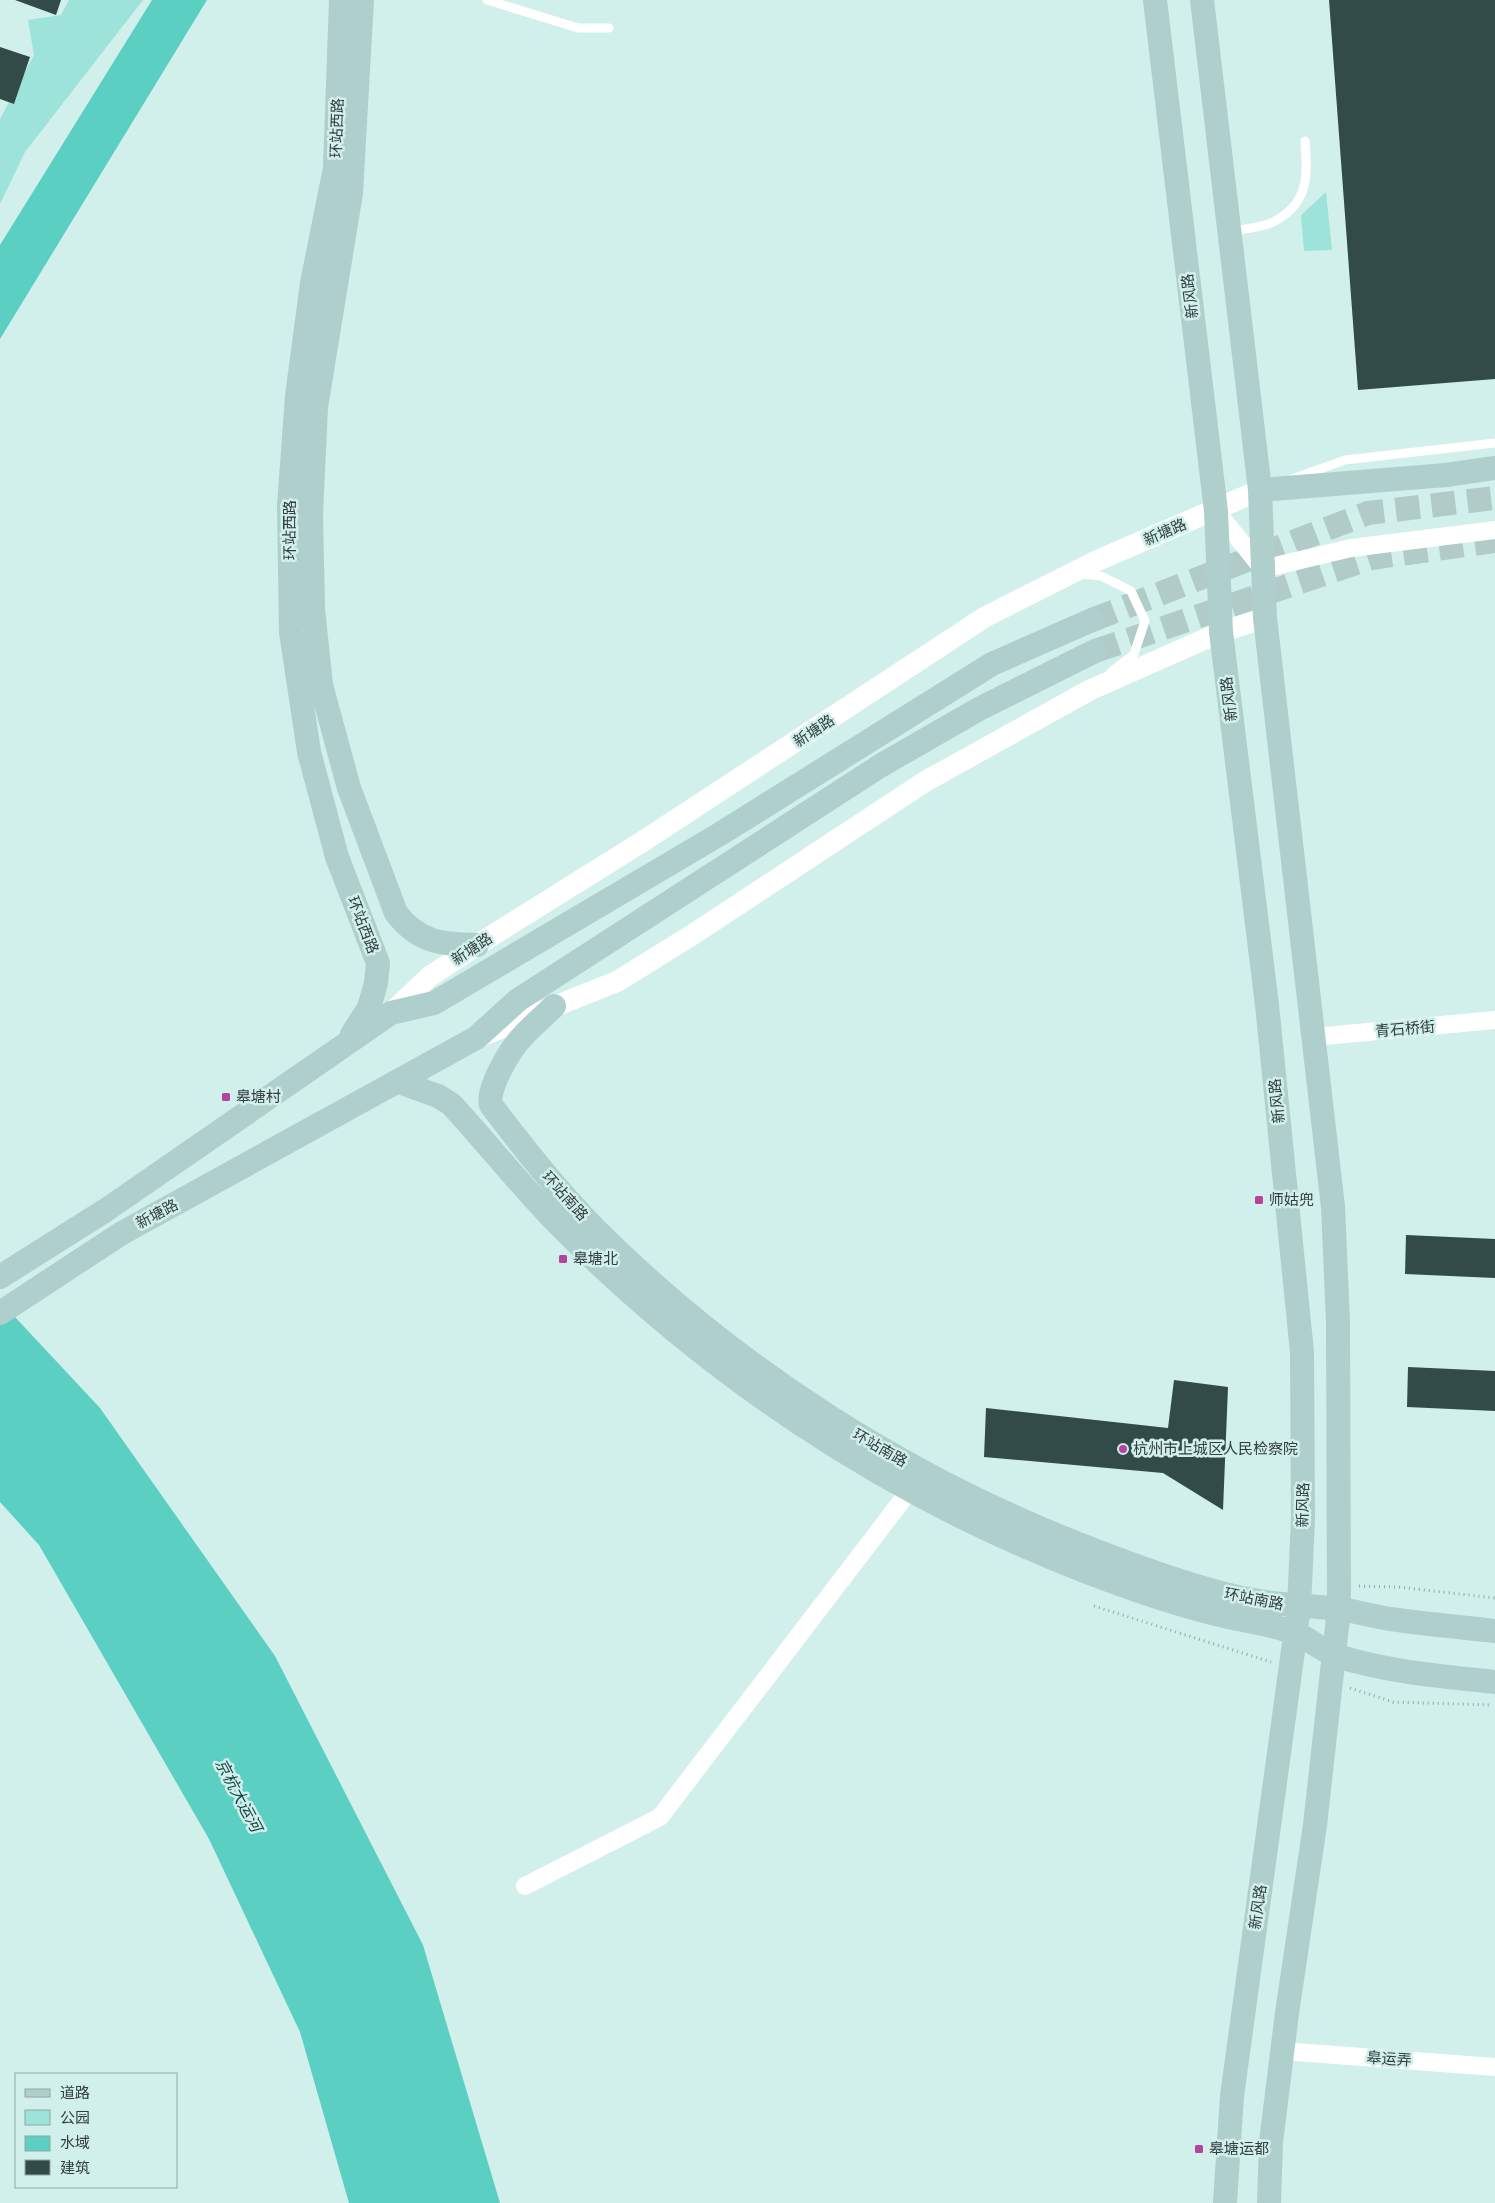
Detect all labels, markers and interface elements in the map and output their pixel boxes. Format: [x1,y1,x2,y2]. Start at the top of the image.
street label: 环站西路 [327,98,346,158]
street label: 新风路 [1178,273,1201,319]
street label: 环站西路 [281,500,298,560]
street label: 新塘路 [1141,515,1189,548]
street label: 新风路 [1217,676,1240,722]
street label: 新塘路 [790,711,837,750]
street label: 环站西路 [345,894,382,956]
street label: 新塘路 [448,929,495,968]
street label: 青石桥街 [1374,1017,1436,1040]
street label: 新风路 [1266,1078,1287,1124]
place label: 皋塘村 [236,1088,281,1105]
marker: 皋塘村 [220,1091,232,1103]
street label: 环站南路 [539,1168,592,1224]
place label: 师姑兜 [1269,1191,1314,1208]
marker: 师姑兜 [1253,1194,1265,1206]
street label: 新塘路 [133,1195,181,1232]
place label: 皋塘北 [573,1250,618,1267]
marker: 皋塘北 [557,1253,569,1265]
street label: 环站南路 [850,1425,910,1470]
place label: 杭州市上城区人民检察院 [1133,1440,1298,1457]
marker: 杭州市上城区人民检察院 [1117,1443,1129,1455]
street label: 新风路 [1294,1482,1311,1528]
street label: 环站南路 [1223,1584,1285,1613]
water label: 京杭大运河 [212,1756,266,1837]
street label: 新风路 [1246,1883,1269,1930]
street label: 皋运弄 [1366,2048,1412,2069]
legend [15,2073,178,2188]
text: 道路 [60,2084,90,2101]
text: 公园 [60,2109,90,2126]
text: 水域 [60,2134,90,2151]
place label: 皋塘运都 [1209,2140,1269,2157]
marker: 皋塘运都 [1193,2143,1205,2155]
text: 建筑 [60,2159,90,2176]

